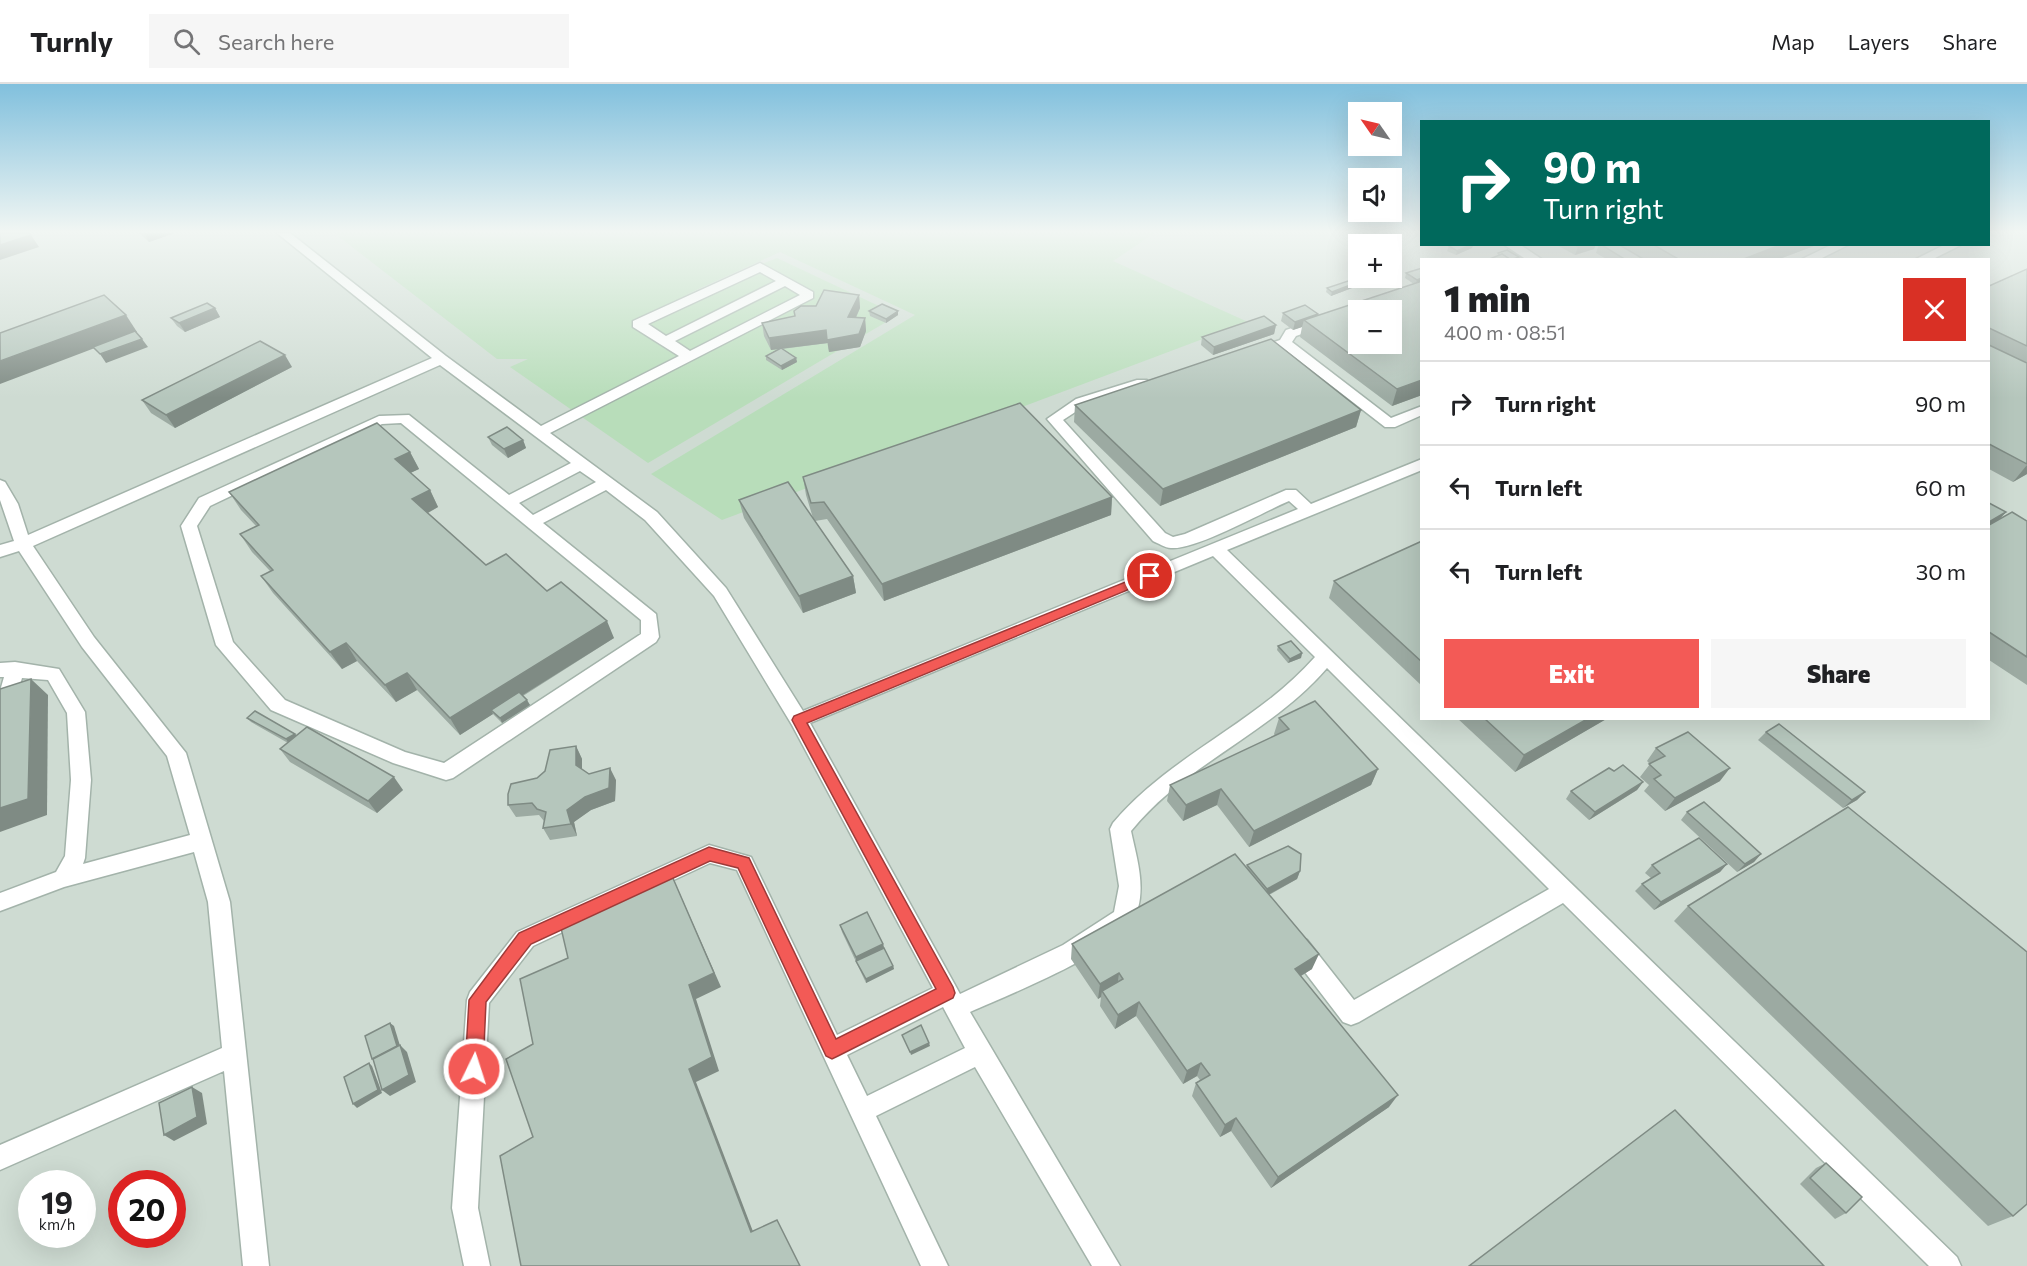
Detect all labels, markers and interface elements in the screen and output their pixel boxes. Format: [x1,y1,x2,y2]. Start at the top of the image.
search box [149,14,569,68]
text: Turnly [30,24,113,58]
icon: search [170,25,203,58]
text: Search here [218,28,334,55]
text: Map [1771,29,1815,54]
text: Layers [1848,29,1910,54]
text: Share [1943,29,1997,54]
north arrow [1348,102,1402,156]
map controls [1348,102,1402,354]
text: 90 m [1543,140,1642,192]
icon: right [1444,144,1522,222]
button: sound [1348,168,1402,222]
text: Turn right [1543,192,1663,225]
button: + [1348,234,1402,288]
text: 1 min [1444,275,1530,319]
button: close [1903,278,1966,341]
button: − [1348,300,1402,354]
text: 400 m · 08:51 [1444,320,1566,344]
icon: right [1444,387,1477,420]
text: Turn right [1495,390,1596,417]
text: 90 m [1915,390,1966,417]
icon: left [1444,471,1477,504]
text: Turn left [1495,474,1582,501]
text: 60 m [1915,474,1966,501]
pin [1124,550,1175,601]
icon: left [1444,555,1477,588]
text: Turn left [1495,558,1582,585]
text: 30 m [1916,558,1966,585]
icon: arrive [1133,559,1166,592]
button: Exit [1444,639,1699,708]
button: Share [1711,639,1966,708]
position arrow [442,1037,506,1101]
speed limit sign: 20 [108,1170,186,1248]
text: 19 [41,1183,73,1220]
text: km/h [39,1215,75,1233]

